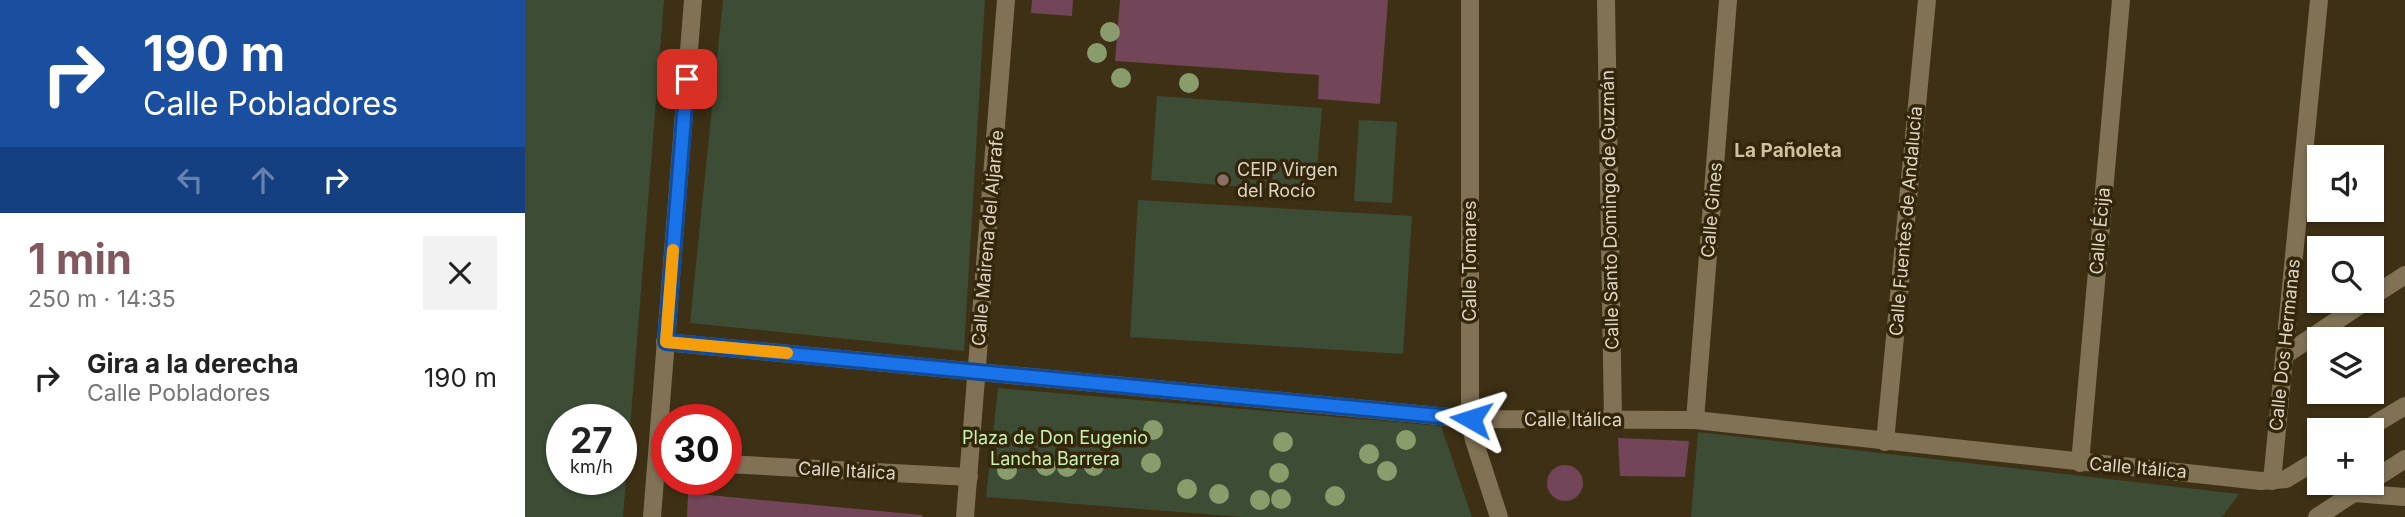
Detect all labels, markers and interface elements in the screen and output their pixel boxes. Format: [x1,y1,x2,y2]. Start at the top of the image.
text: 190 m [143,24,285,83]
icon: right [28,28,119,119]
pin [657,49,717,109]
icon: arrive [668,60,706,98]
street label: Calle Santo Domingo de Guzmán [1597,70,1622,350]
text: Calle Pobladores [143,84,398,123]
street label: Calle Fuentes de Andalucía [1885,105,1926,337]
street label: Calle Mairena del Aljarafe [968,129,1007,347]
district label: La Pañoleta [1734,139,1842,162]
map controls [2307,145,2384,495]
button: sound [2307,145,2384,222]
place label: CEIP Virgen del Rocío [1237,159,1338,201]
icon: left [171,161,209,199]
icon: ahead [244,161,282,199]
icon: right [317,161,355,199]
street label: Calle Gines [1697,161,1726,259]
marker: CEIP Virgen del Rocío [1215,172,1231,188]
street label: Calle Écija [2084,186,2114,275]
street label: Calle Tomares [1459,201,1480,321]
text: 1 min [28,233,132,284]
button: close [423,236,497,310]
button: search [2307,236,2384,313]
street label: Calle Dos Hermanas [2265,258,2304,432]
text: 250 m · 14:35 [28,285,176,313]
button: layers [2307,327,2384,404]
text: Gira a la derecha [87,348,299,379]
icon: right [28,359,66,397]
text: 190 m [424,362,497,393]
text: Calle Pobladores [87,379,270,407]
position arrow [1434,382,1508,456]
speed limit sign: 30 [651,404,742,495]
street label: Calle Itálica [1524,409,1622,430]
button: + [2307,418,2384,495]
text: 27 [570,419,613,461]
park label: Plaza de Don Eugenio Lancha Barrera [962,427,1148,469]
street label: Calle Itálica [2088,453,2188,482]
text: km/h [570,456,613,477]
street label: Calle Itálica [798,457,897,484]

